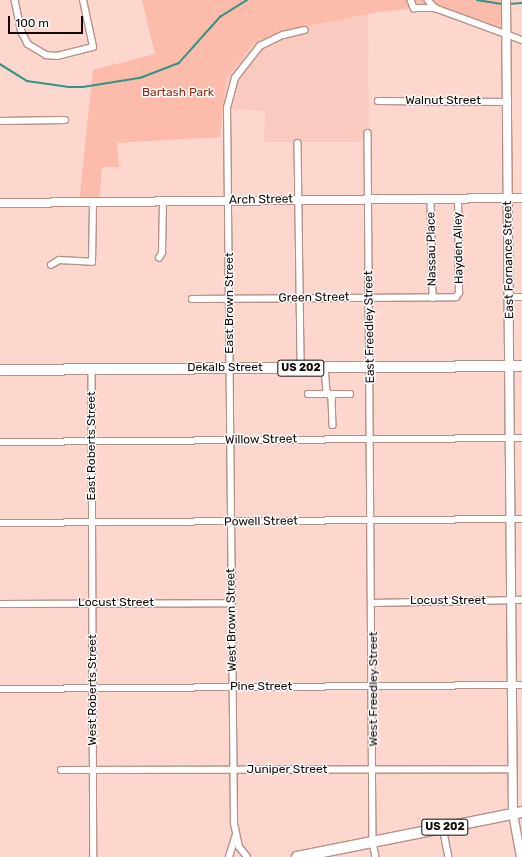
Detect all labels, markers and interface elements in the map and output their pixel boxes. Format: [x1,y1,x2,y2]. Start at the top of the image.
scale bar [10,8,85,34]
text: 100 m [15,16,49,30]
park label: Bartash Park [142,86,214,100]
street label: Walnut Street [405,94,481,108]
street label: Arch Street [229,192,293,208]
street label: East Fornance Street [501,201,517,319]
street label: Nassau Place [424,212,440,286]
street label: Hayden Alley [451,212,467,284]
street label: East Brown Street [223,252,237,354]
street label: East Freedley Street [362,270,378,384]
street label: Green Street [278,290,350,306]
road number: US 202 [277,359,325,377]
street label: Dekalb Street [187,361,263,375]
street label: East Roberts Street [85,391,99,501]
street label: Willow Street [225,432,297,448]
street label: Powell Street [224,514,298,530]
street label: West Brown Street [224,568,240,672]
street label: Locust Street [410,594,486,608]
street label: Locust Street [78,596,154,610]
street label: West Freedley Street [367,631,381,747]
street label: West Roberts Street [86,634,100,746]
street label: Pine Street [230,680,292,694]
street label: Juniper Street [246,763,328,777]
road number: US 202 [421,818,469,836]

